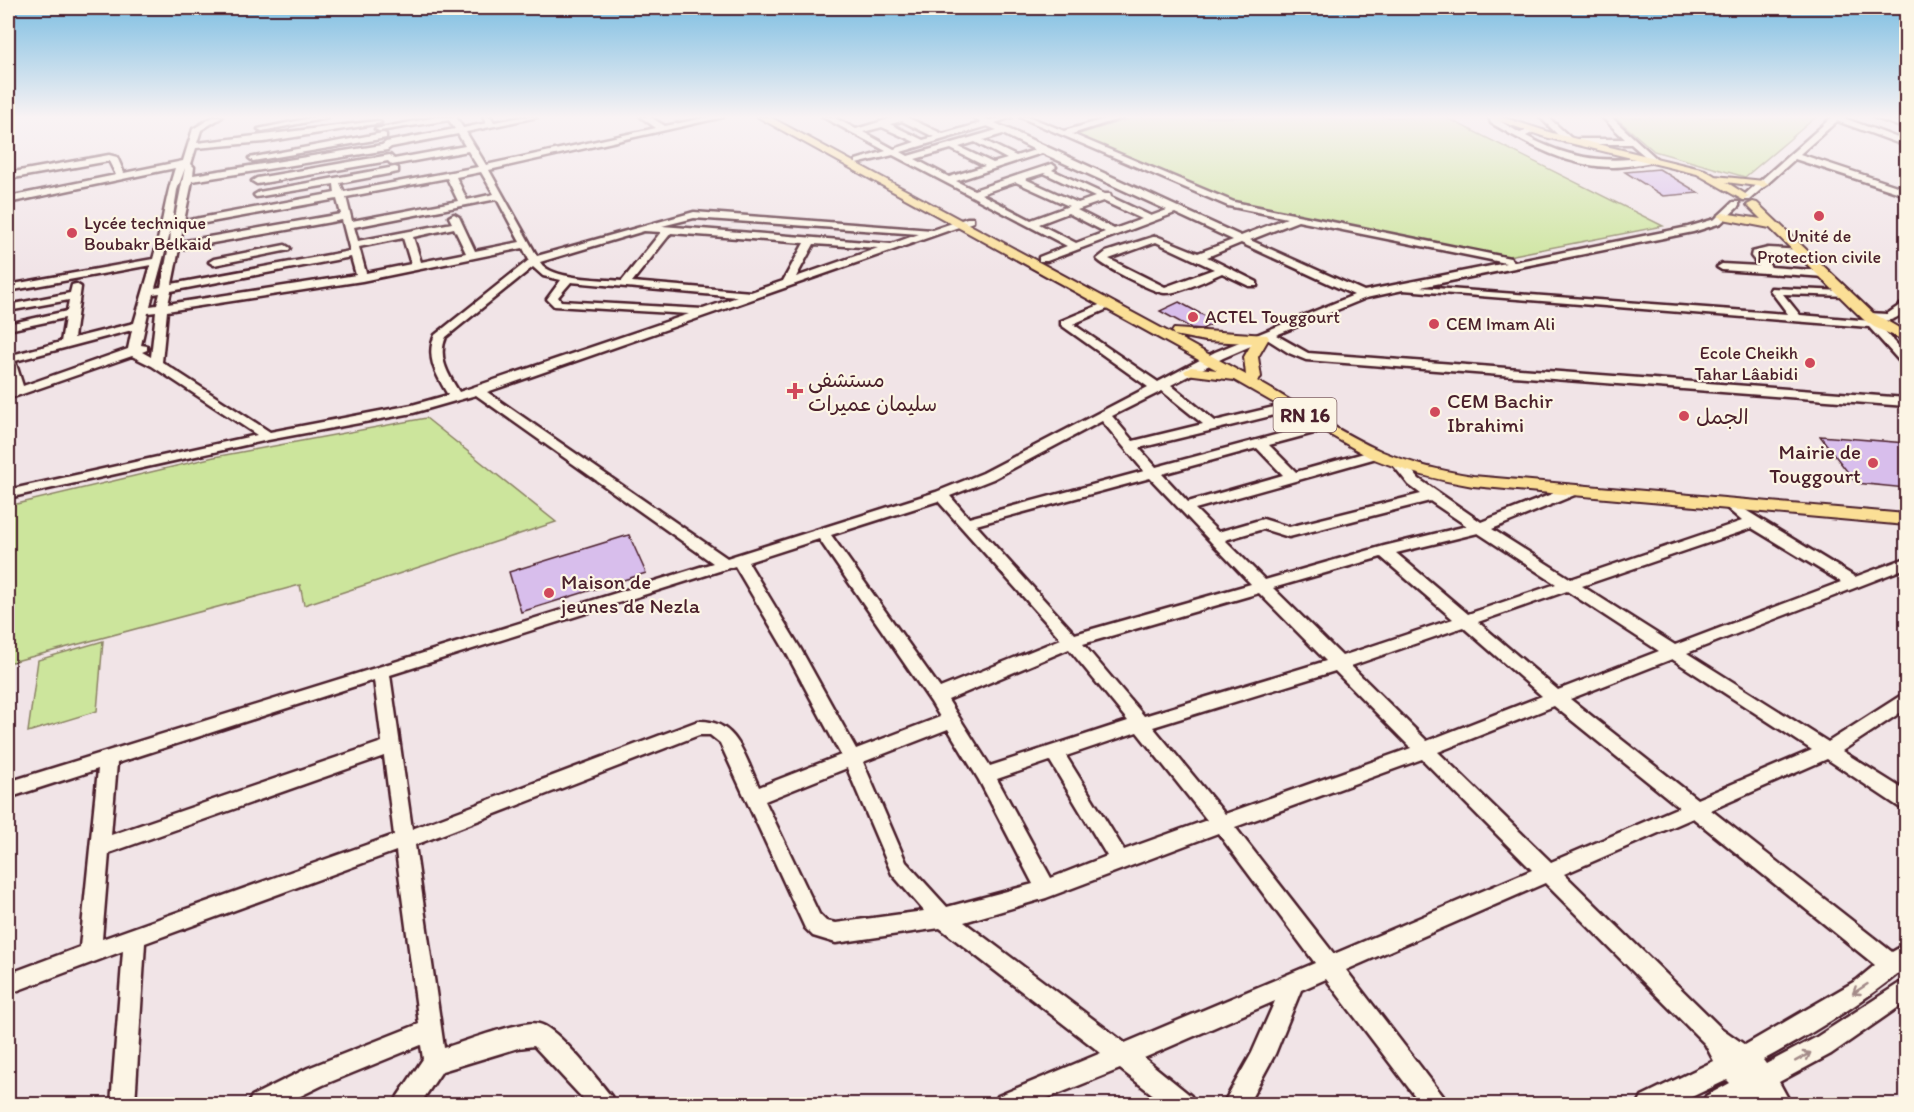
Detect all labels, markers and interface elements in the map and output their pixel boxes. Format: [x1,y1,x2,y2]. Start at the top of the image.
marker: Unité de Protection civile [1812,209,1826,223]
place label: Lycée technique Boubakr Belkaid [84,212,212,255]
place label: Unité de Protection civile [1757,225,1881,268]
marker: Lycée technique Boubakr Belkaid [65,226,79,240]
place label: ACTEL Touggourt [1205,306,1340,328]
marker: ACTEL Touggourt [1186,310,1200,324]
place label: CEM Imam Ali [1446,313,1555,335]
marker: CEM Imam Ali [1427,317,1441,331]
place label: Ecole Cheikh Tahar Lâabidi [1695,342,1798,385]
marker: Ecole Cheikh Tahar Lâabidi [1803,356,1817,370]
place label: مستشفى سليمان عميرات [808,367,937,416]
marker: مستشفى سليمان عميرات [786,382,804,400]
place label: CEM Bachir Ibrahimi [1447,388,1553,437]
road number: RN 16 [1274,398,1336,432]
place label: الجمل [1696,404,1749,429]
marker: CEM Bachir Ibrahimi [1428,405,1442,419]
marker: الجمل [1677,409,1691,423]
place label: Mairie de Touggourt [1769,439,1861,488]
marker: Mairie de Touggourt [1866,456,1880,470]
place label: Maison de jeunes de Nezla [560,569,700,618]
marker: Maison de jeunes de Nezla [542,586,556,600]
one-way arrow [1852,984,1869,996]
one-way arrow [1793,1051,1811,1062]

